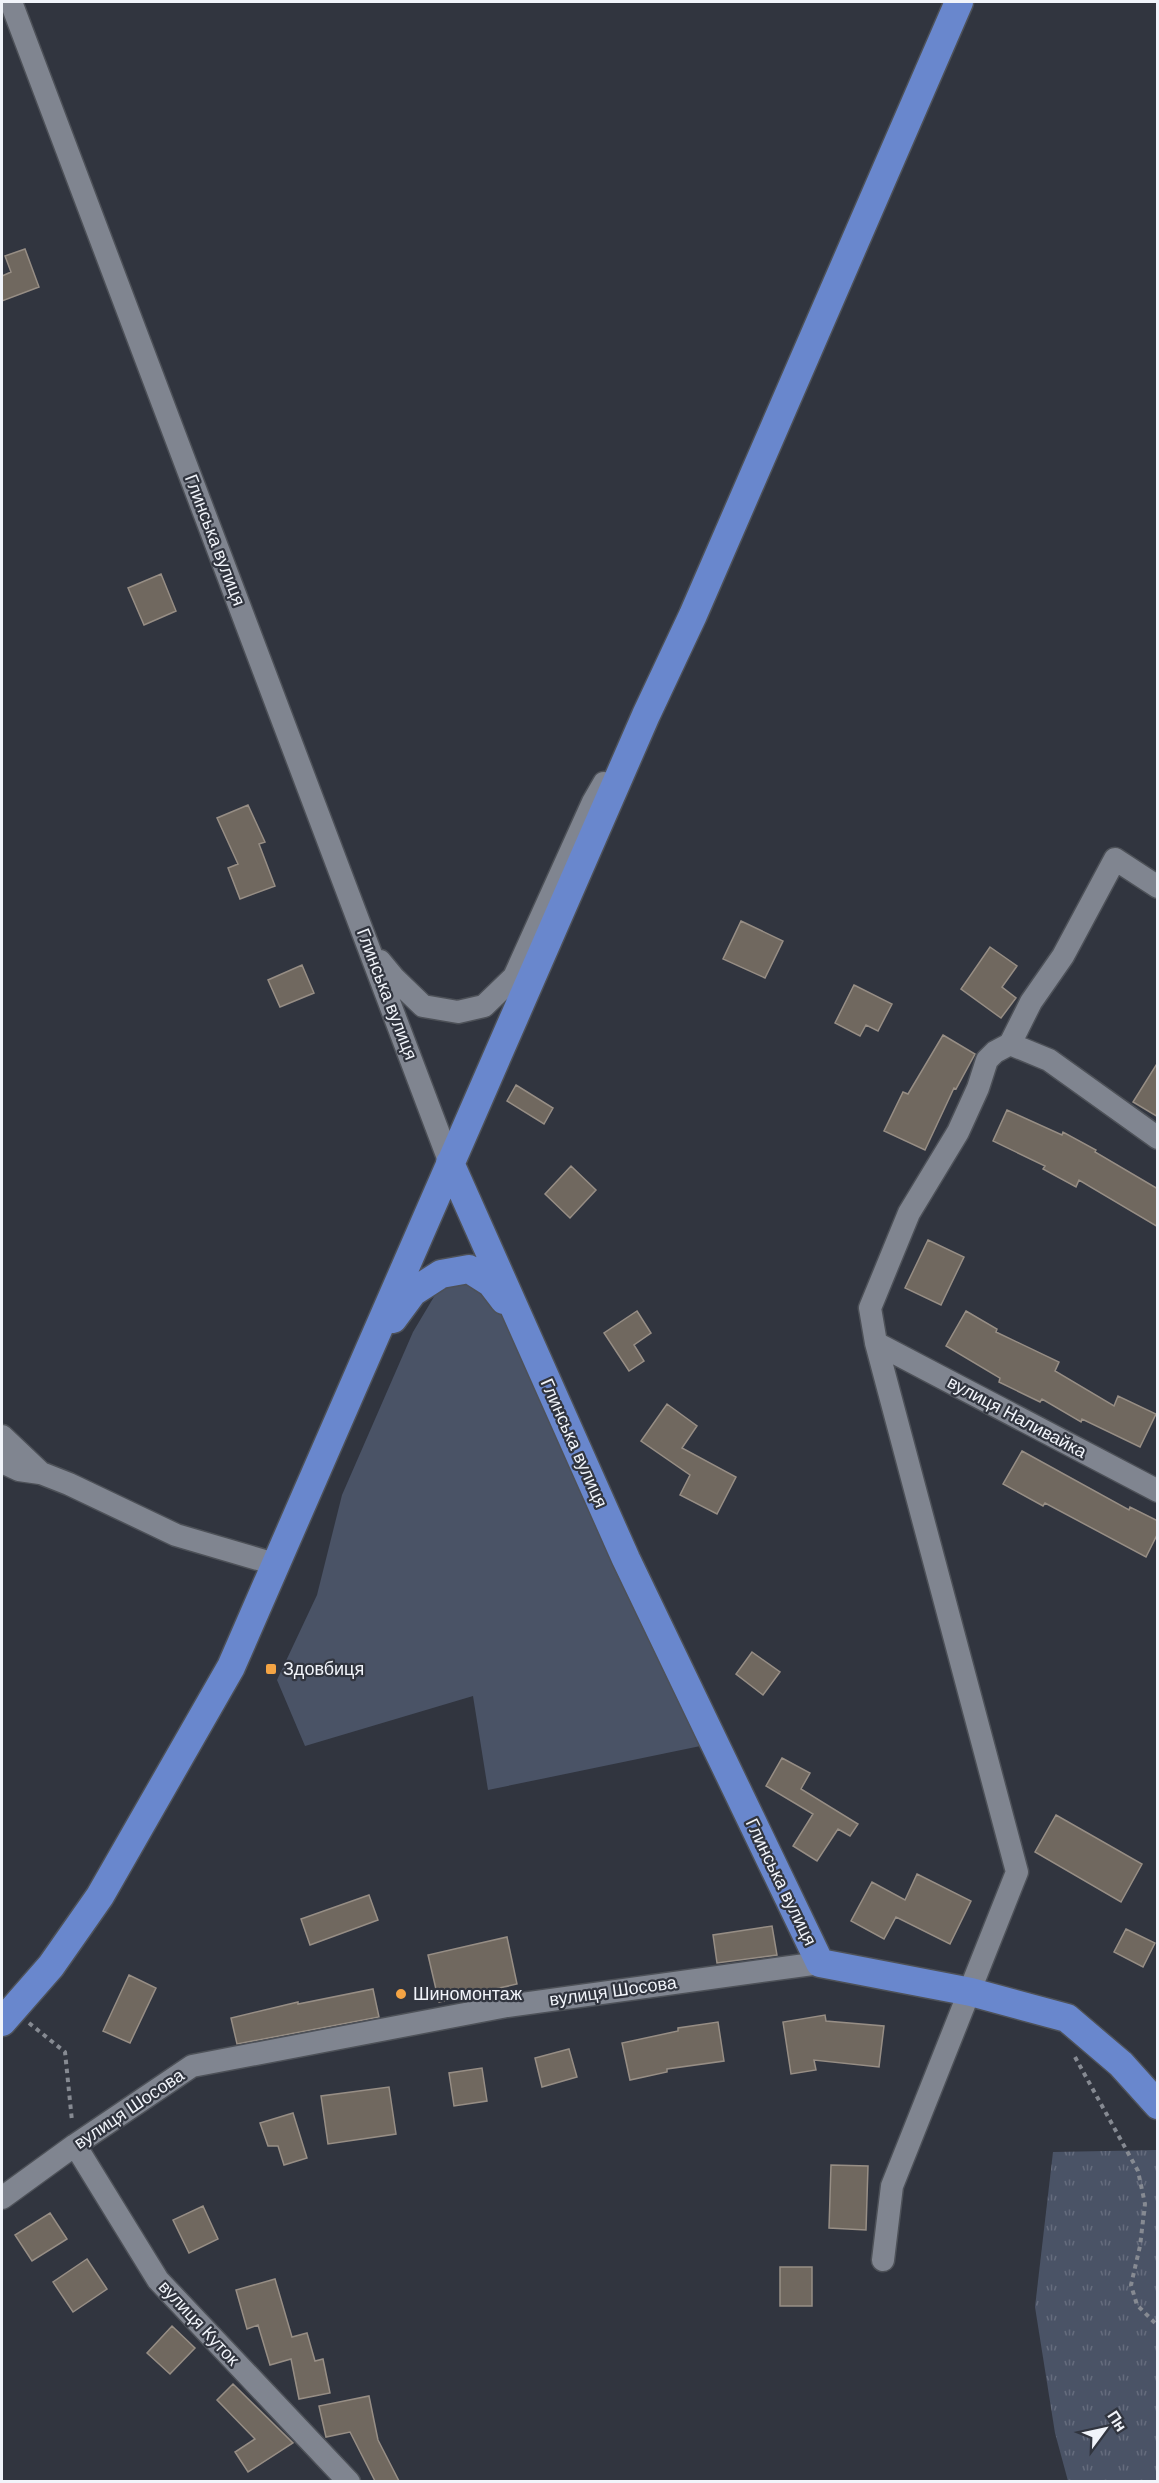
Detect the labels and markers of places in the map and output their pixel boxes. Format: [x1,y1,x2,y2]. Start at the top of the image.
place label: Здовбиця [283,1657,364,1681]
marker: Здовбиця [264,1662,278,1676]
place label: Шиномонтаж [413,1982,522,2006]
marker: Шиномонтаж [394,1987,408,2001]

